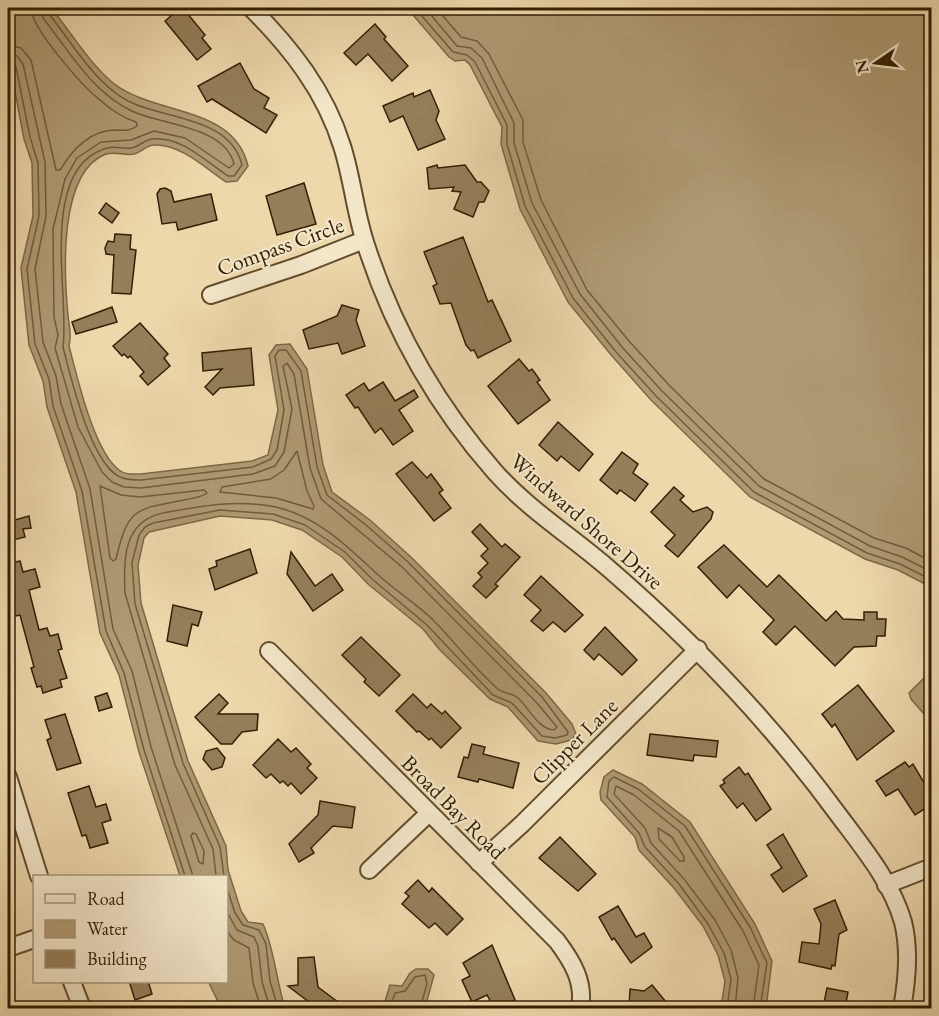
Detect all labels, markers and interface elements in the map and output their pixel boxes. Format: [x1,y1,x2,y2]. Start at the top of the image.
north arrow [846,33,906,93]
text: N [850,58,874,75]
street label: Compass Circle [213,210,348,283]
street label: Windward Shore Drive [504,447,670,596]
street label: Clipper Lane [525,691,624,791]
street label: Broad Bay Road [395,749,513,867]
legend [33,875,228,983]
text: Road [87,887,126,910]
text: Water [87,917,128,940]
text: Building [87,947,147,970]

